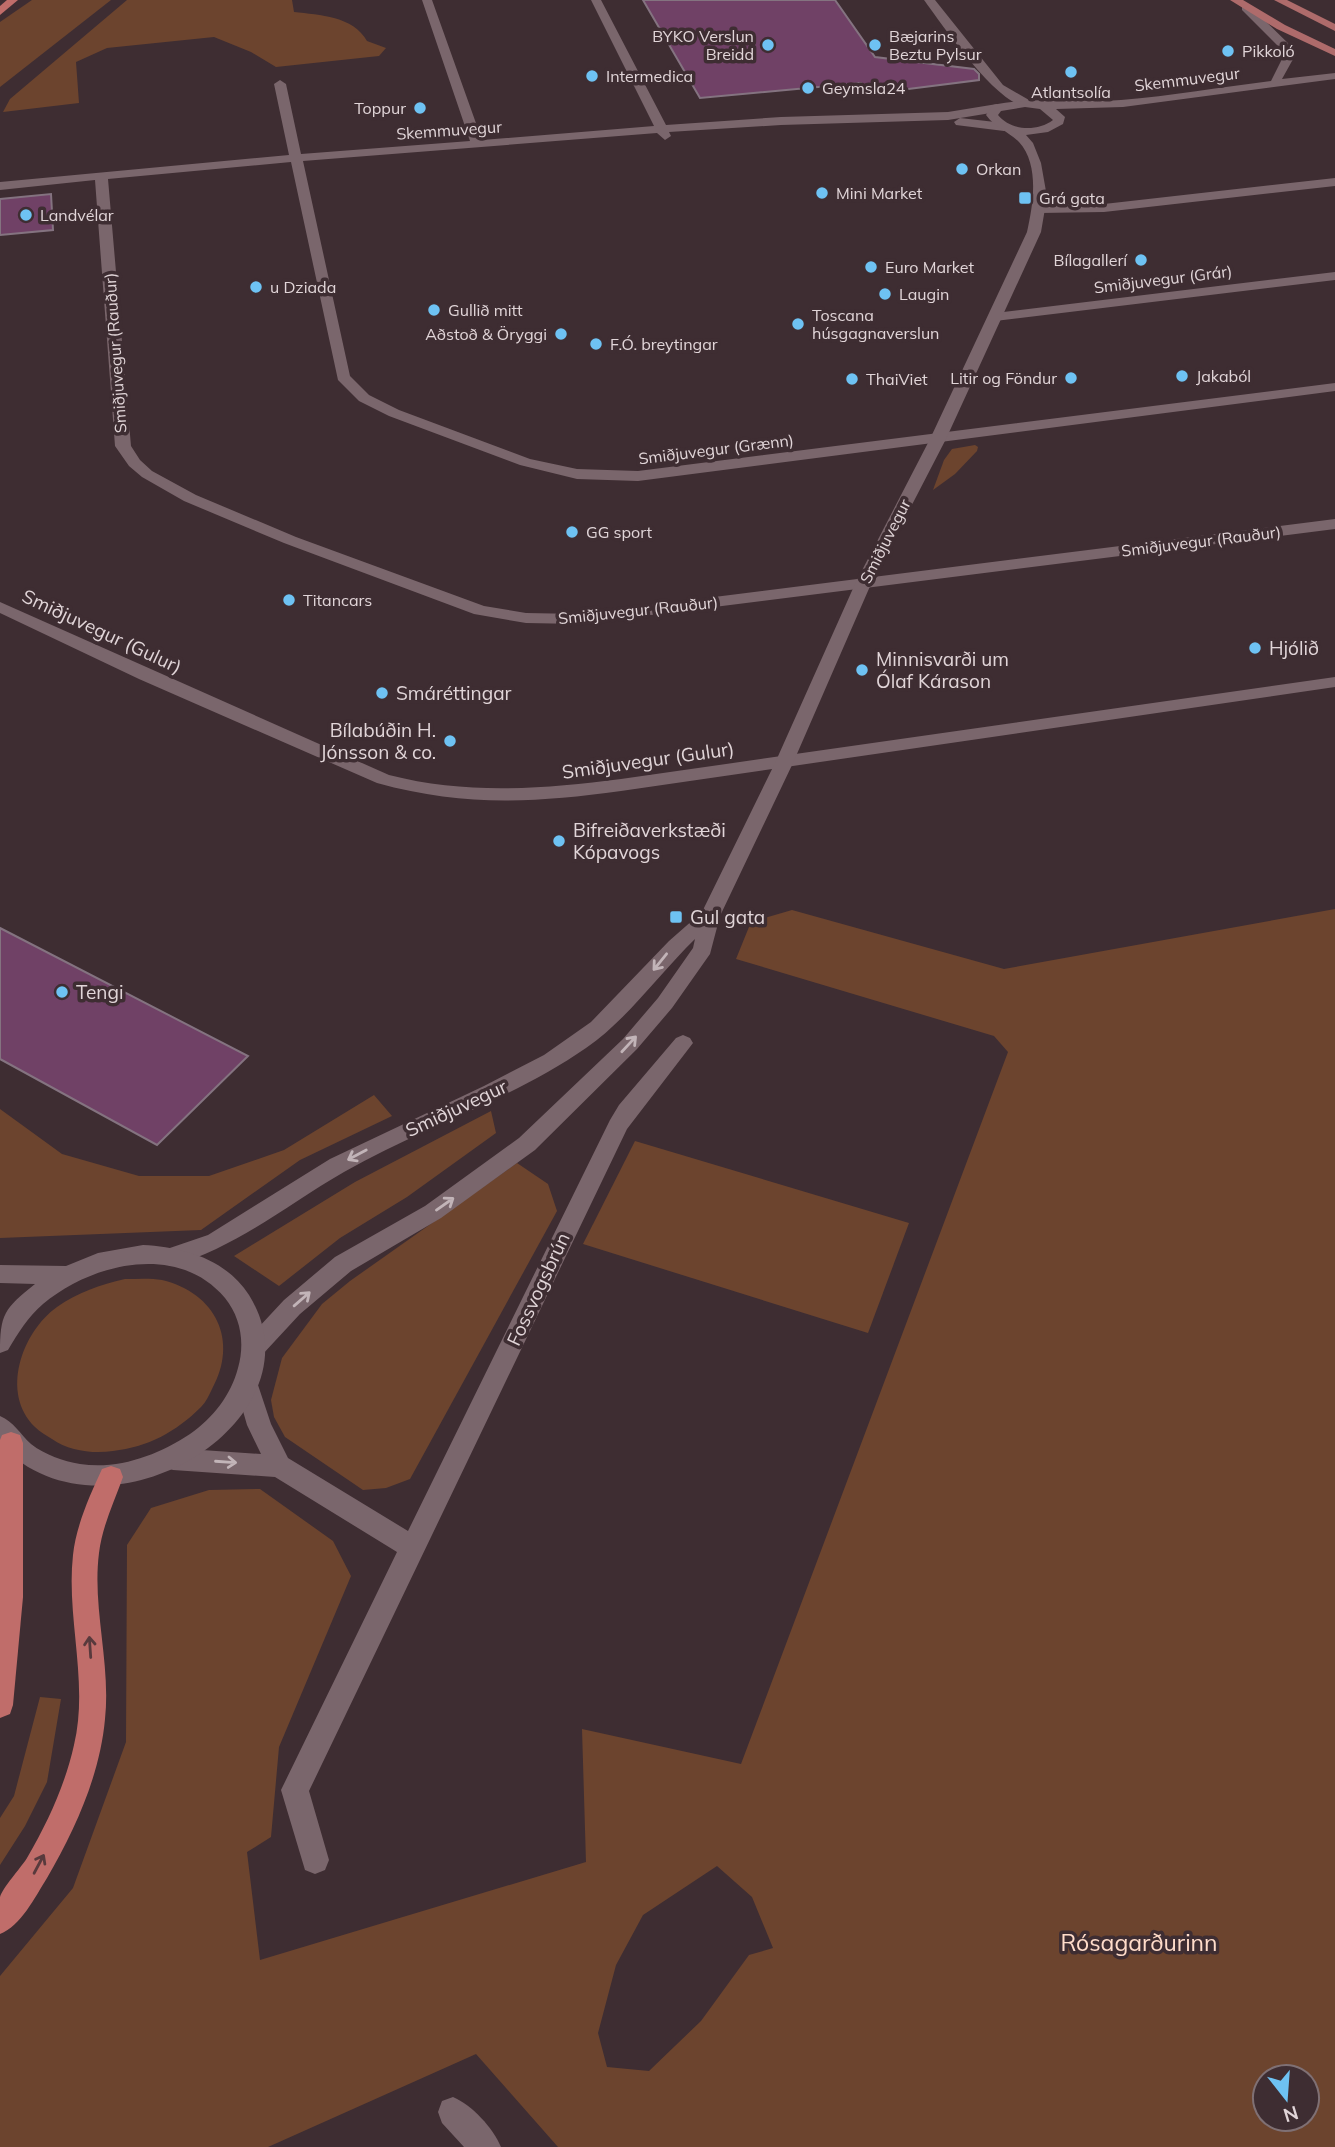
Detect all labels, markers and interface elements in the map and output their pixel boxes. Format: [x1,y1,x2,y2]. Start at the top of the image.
place label: BYKO Verslun Breidd [652,26,754,64]
place label: Bæjarins Beztu Pylsur [889,26,982,64]
marker: BYKO Verslun Breidd [760,37,776,53]
marker: Bæjarins Beztu Pylsur [867,37,883,53]
place label: Pikkoló [1242,41,1295,61]
marker: Pikkoló [1220,43,1236,59]
street label: Skemmuvegur [1133,63,1241,95]
marker: Atlantsolía [1063,64,1079,80]
place label: Intermedica [606,66,693,86]
marker: Intermedica [584,68,600,84]
place label: Geymsla24 [822,78,906,98]
marker: Geymsla24 [800,80,816,96]
place label: Atlantsolía [1031,82,1111,102]
place label: Toppur [354,98,406,118]
marker: Toppur [412,100,428,116]
street label: Skemmuvegur [396,116,503,144]
place label: Orkan [976,159,1021,179]
marker: Orkan [954,161,970,177]
place label: Mini Market [836,183,923,203]
marker: Mini Market [814,185,830,201]
place label: Grá gata [1039,188,1105,208]
marker: Grá gata [1017,190,1033,206]
place label: Landvélar [40,205,114,225]
marker: Landvélar [18,207,34,223]
place label: Bílagallerí [1054,250,1128,270]
marker: Bílagallerí [1133,252,1149,268]
place label: Euro Market [885,257,975,277]
marker: Euro Market [863,259,879,275]
street label: Smiðjuvegur (Grár) [1093,261,1233,297]
street label: Smiðjuvegur (Rauður) [99,272,131,434]
place label: u Dziada [270,277,336,297]
marker: u Dziada [248,279,264,295]
place label: Laugin [899,284,949,304]
marker: Laugin [877,286,893,302]
place label: Gullið mitt [448,300,523,320]
marker: Gullið mitt [426,302,442,318]
place label: Toscana húsgagnaverslun [812,305,940,343]
marker: Toscana húsgagnaverslun [790,316,806,332]
place label: Aðstoð & Öryggi [425,324,547,344]
marker: Aðstoð & Öryggi [553,326,569,342]
place label: F.Ó. breytingar [610,334,718,354]
marker: F.Ó. breytingar [588,336,604,352]
place label: Jakaból [1196,366,1251,386]
place label: Litir og Föndur [950,368,1057,388]
marker: Jakaból [1174,368,1190,384]
place label: ThaiViet [866,369,928,389]
marker: Litir og Föndur [1063,370,1079,386]
marker: ThaiViet [844,371,860,387]
street label: Smiðjuvegur (Grænn) [637,430,795,468]
street label: Smiðjuvegur [855,495,915,586]
street label: Smiðjuvegur (Rauður) [1120,521,1282,561]
place label: GG sport [586,522,652,542]
marker: GG sport [564,524,580,540]
street label: Smiðjuvegur (Gulur) [18,583,186,679]
place label: Titancars [303,590,372,610]
marker: Titancars [281,592,297,608]
street label: Smiðjuvegur (Rauður) [557,592,719,628]
place label: Hjólið [1269,636,1319,660]
marker: Hjólið [1247,640,1263,656]
place label: Minnisvarði um Ólaf Kárason [876,647,1009,693]
marker: Minnisvarði um Ólaf Kárason [854,662,870,678]
place label: Smáréttingar [396,681,512,705]
marker: Smáréttingar [374,685,390,701]
place label: Bílabúðin H. Jónsson & co. [320,718,436,764]
marker: Bílabúðin H. Jónsson & co. [442,733,458,749]
street label: Smiðjuvegur (Gulur) [560,736,736,784]
place label: Bifreiðaverkstæði Kópavogs [573,818,726,864]
marker: Bifreiðaverkstæði Kópavogs [551,833,567,849]
place label: Gul gata [690,905,765,929]
marker: Gul gata [668,909,684,925]
one-way arrow [652,953,667,971]
place label: Tengi [76,980,123,1004]
marker: Tengi [54,984,70,1000]
one-way arrow [620,1036,637,1053]
street label: Smiðjuvegur [401,1074,511,1142]
one-way arrow [347,1149,368,1162]
one-way arrow [435,1197,454,1211]
street label: Fossvogsbrún [501,1229,575,1349]
one-way arrow [292,1291,310,1307]
one-way arrow [214,1456,237,1469]
one-way arrow [83,1636,96,1659]
one-way arrow [32,1854,46,1875]
park label: Rósagarðurinn [1060,1928,1218,1957]
north arrow [1251,2063,1321,2133]
text: N [1281,2101,1301,2128]

